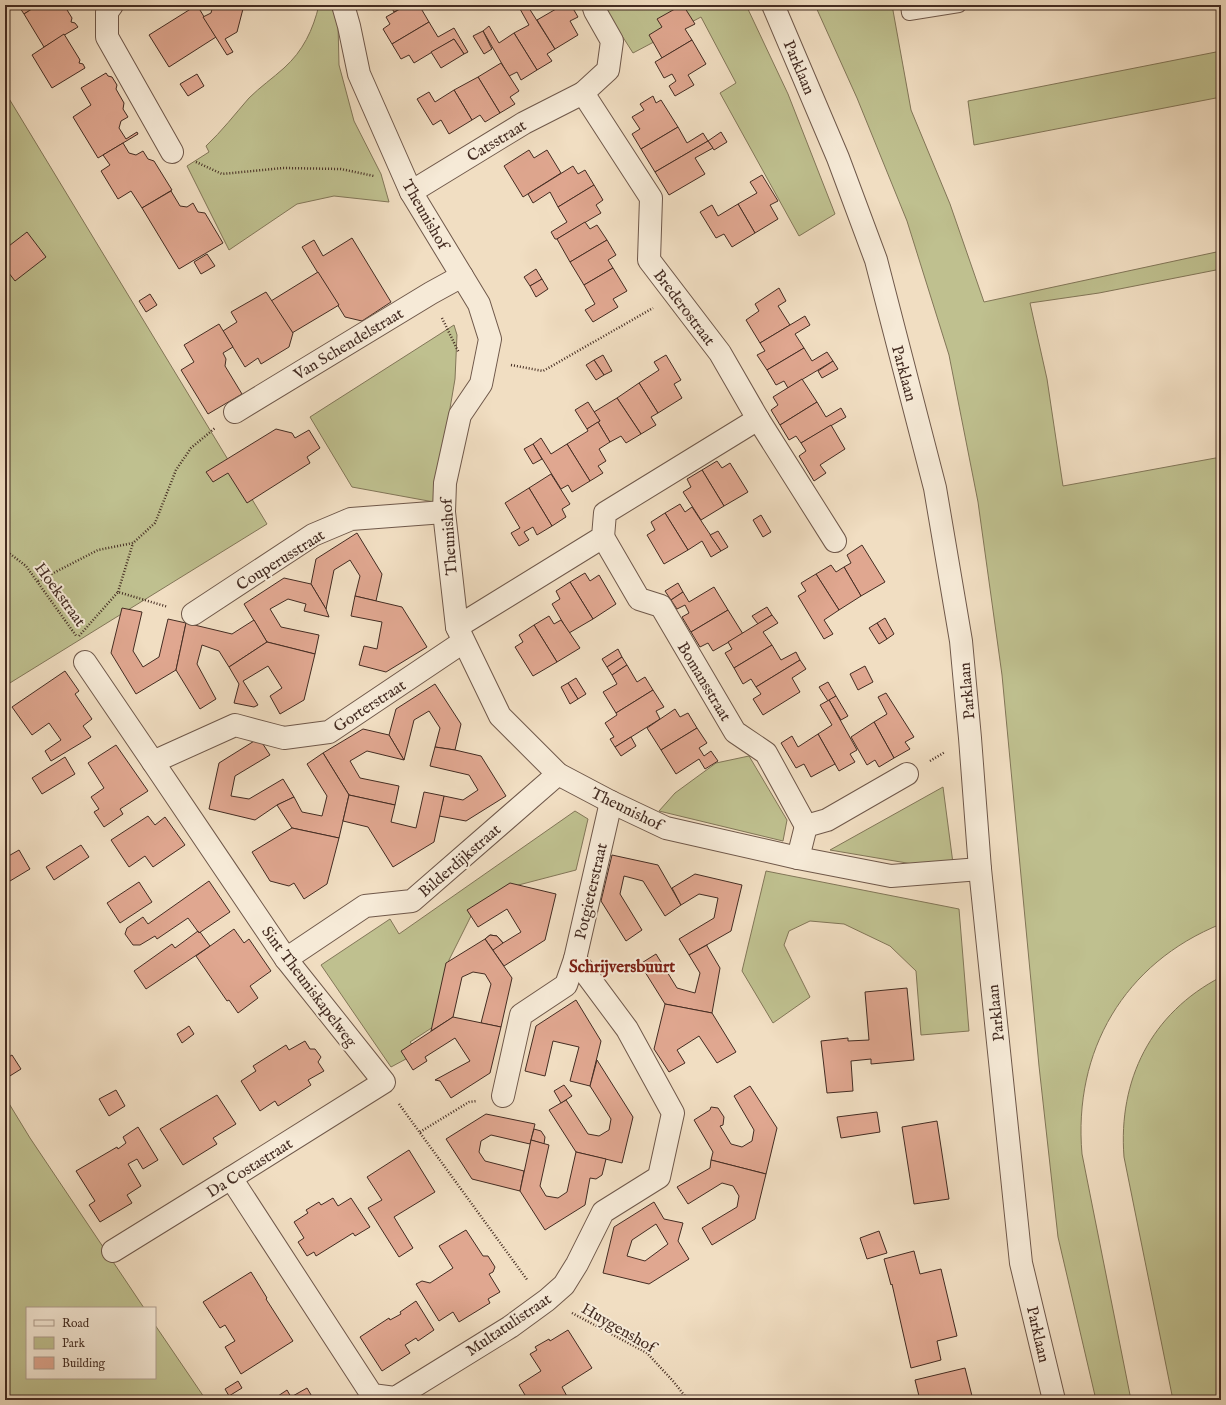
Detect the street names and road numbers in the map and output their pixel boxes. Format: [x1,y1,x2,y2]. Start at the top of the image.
street label: Parklaan [778,38,819,98]
street label: Catsstraat [464,116,531,167]
street label: Theunishof [396,177,454,256]
street label: Brederostraat [648,266,719,351]
street label: Van Schendelstraat [290,304,408,386]
street label: Parklaan [886,343,920,404]
street label: Theunishof [437,495,463,576]
street label: Couperusstraat [233,525,329,596]
street label: Hoekstraat [29,559,90,632]
street label: Bomansstraat [672,639,735,726]
street label: Parklaan [955,661,980,720]
street label: Gorterstraat [330,676,410,737]
street label: Theunishof [587,784,668,837]
street label: Bilderdijkstraat [415,820,506,903]
street label: Potgieterstraat [571,841,613,942]
street label: Sint Theuniskapelweg [256,923,361,1052]
street label: Parklaan [984,983,1010,1042]
street label: Da Costastraat [203,1134,297,1203]
street label: Multatulistraat [463,1289,556,1362]
street label: Huygenshof [577,1299,661,1360]
street label: Parklaan [1021,1304,1053,1365]

